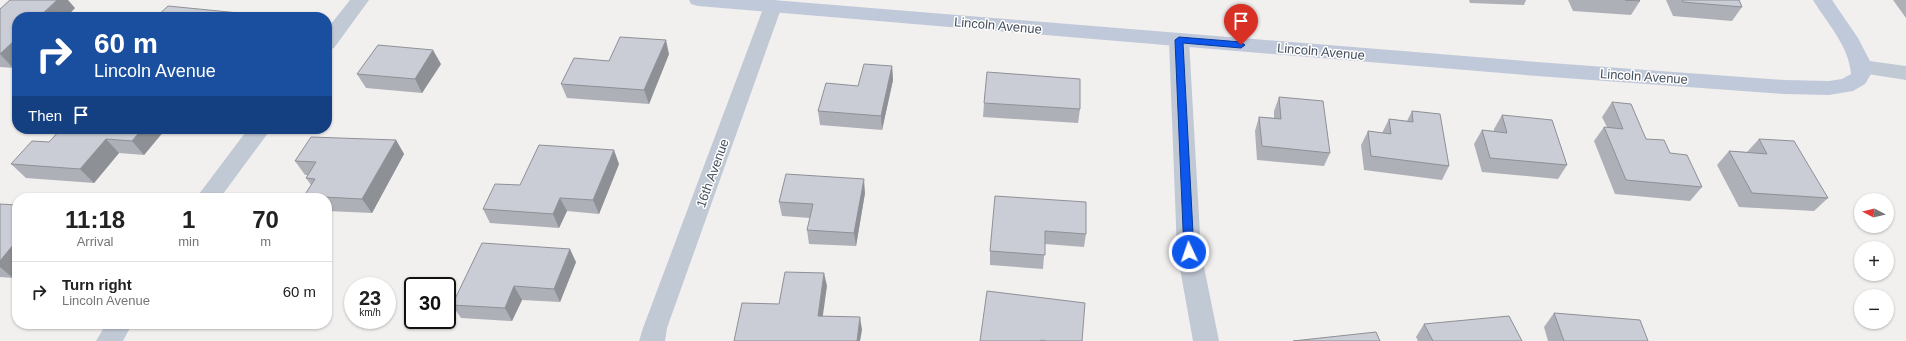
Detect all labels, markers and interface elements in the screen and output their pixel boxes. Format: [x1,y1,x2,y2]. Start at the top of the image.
pin [1224,4,1258,45]
icon: arrive [1230,10,1252,32]
street label: Lincoln Avenue [953,14,1042,37]
icon: right [28,28,80,80]
text: 60 m [94,28,158,59]
street label: Lincoln Avenue [1276,40,1365,63]
text: Lincoln Avenue [94,61,216,81]
street label: Lincoln Avenue [1600,66,1688,87]
icon: arrive [70,104,92,126]
text: Then [28,107,62,124]
street label: 16th Avenue [693,137,732,210]
north arrow [1854,193,1894,233]
map controls [1854,193,1894,329]
text: 11:18 [65,206,125,233]
text: 1 [182,206,195,233]
text: 70 [252,206,279,233]
position arrow [1168,231,1210,273]
text: Arrival [77,234,114,249]
text: min [178,234,199,249]
text: m [260,234,271,249]
button: + [1854,241,1894,281]
text: Turn right [62,276,132,293]
speed limit sign: 30 [404,277,456,329]
icon: right [28,281,50,303]
text: 60 m [283,283,316,300]
text: 23 [359,287,381,309]
button: − [1854,289,1894,329]
text: Lincoln Avenue [62,293,150,308]
text: km/h [359,307,381,318]

